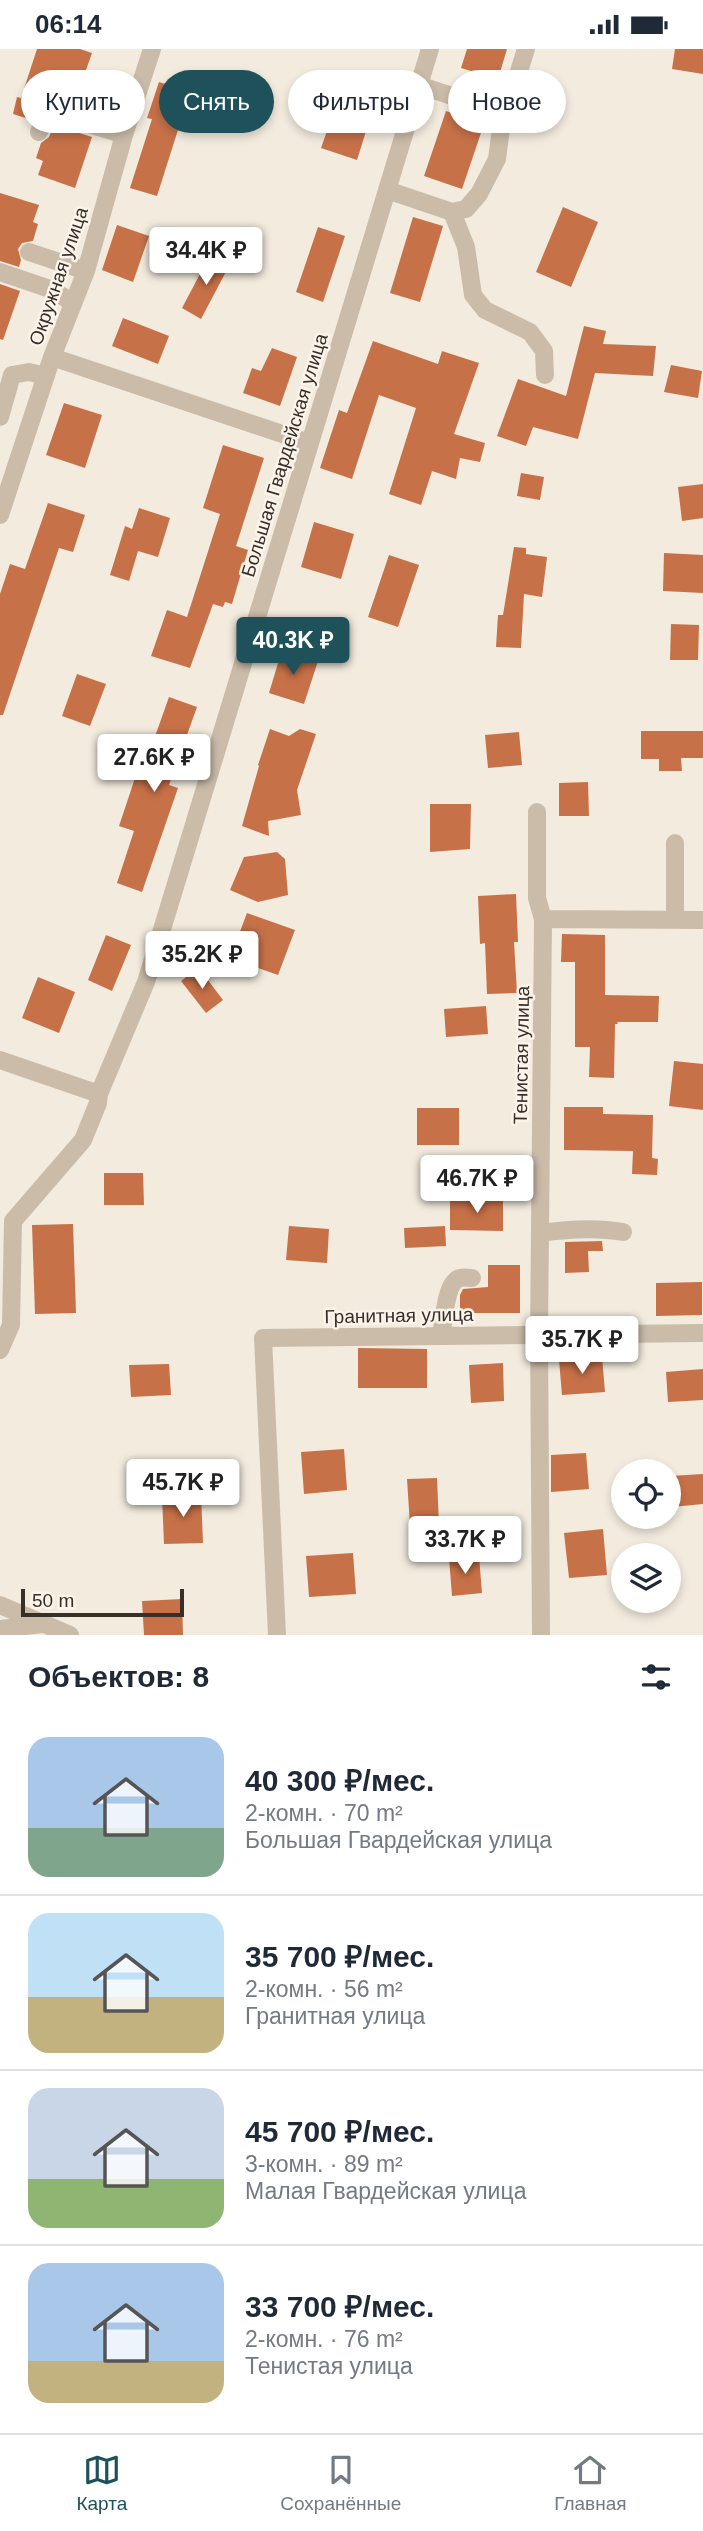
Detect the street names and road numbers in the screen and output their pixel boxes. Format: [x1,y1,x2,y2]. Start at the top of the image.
street label: Окружная улица [25,204,92,348]
street label: Большая Гвардейская улица [237,330,332,580]
street label: Тенистая улица [510,985,533,1124]
street label: Гранитная улица [324,1304,474,1327]

